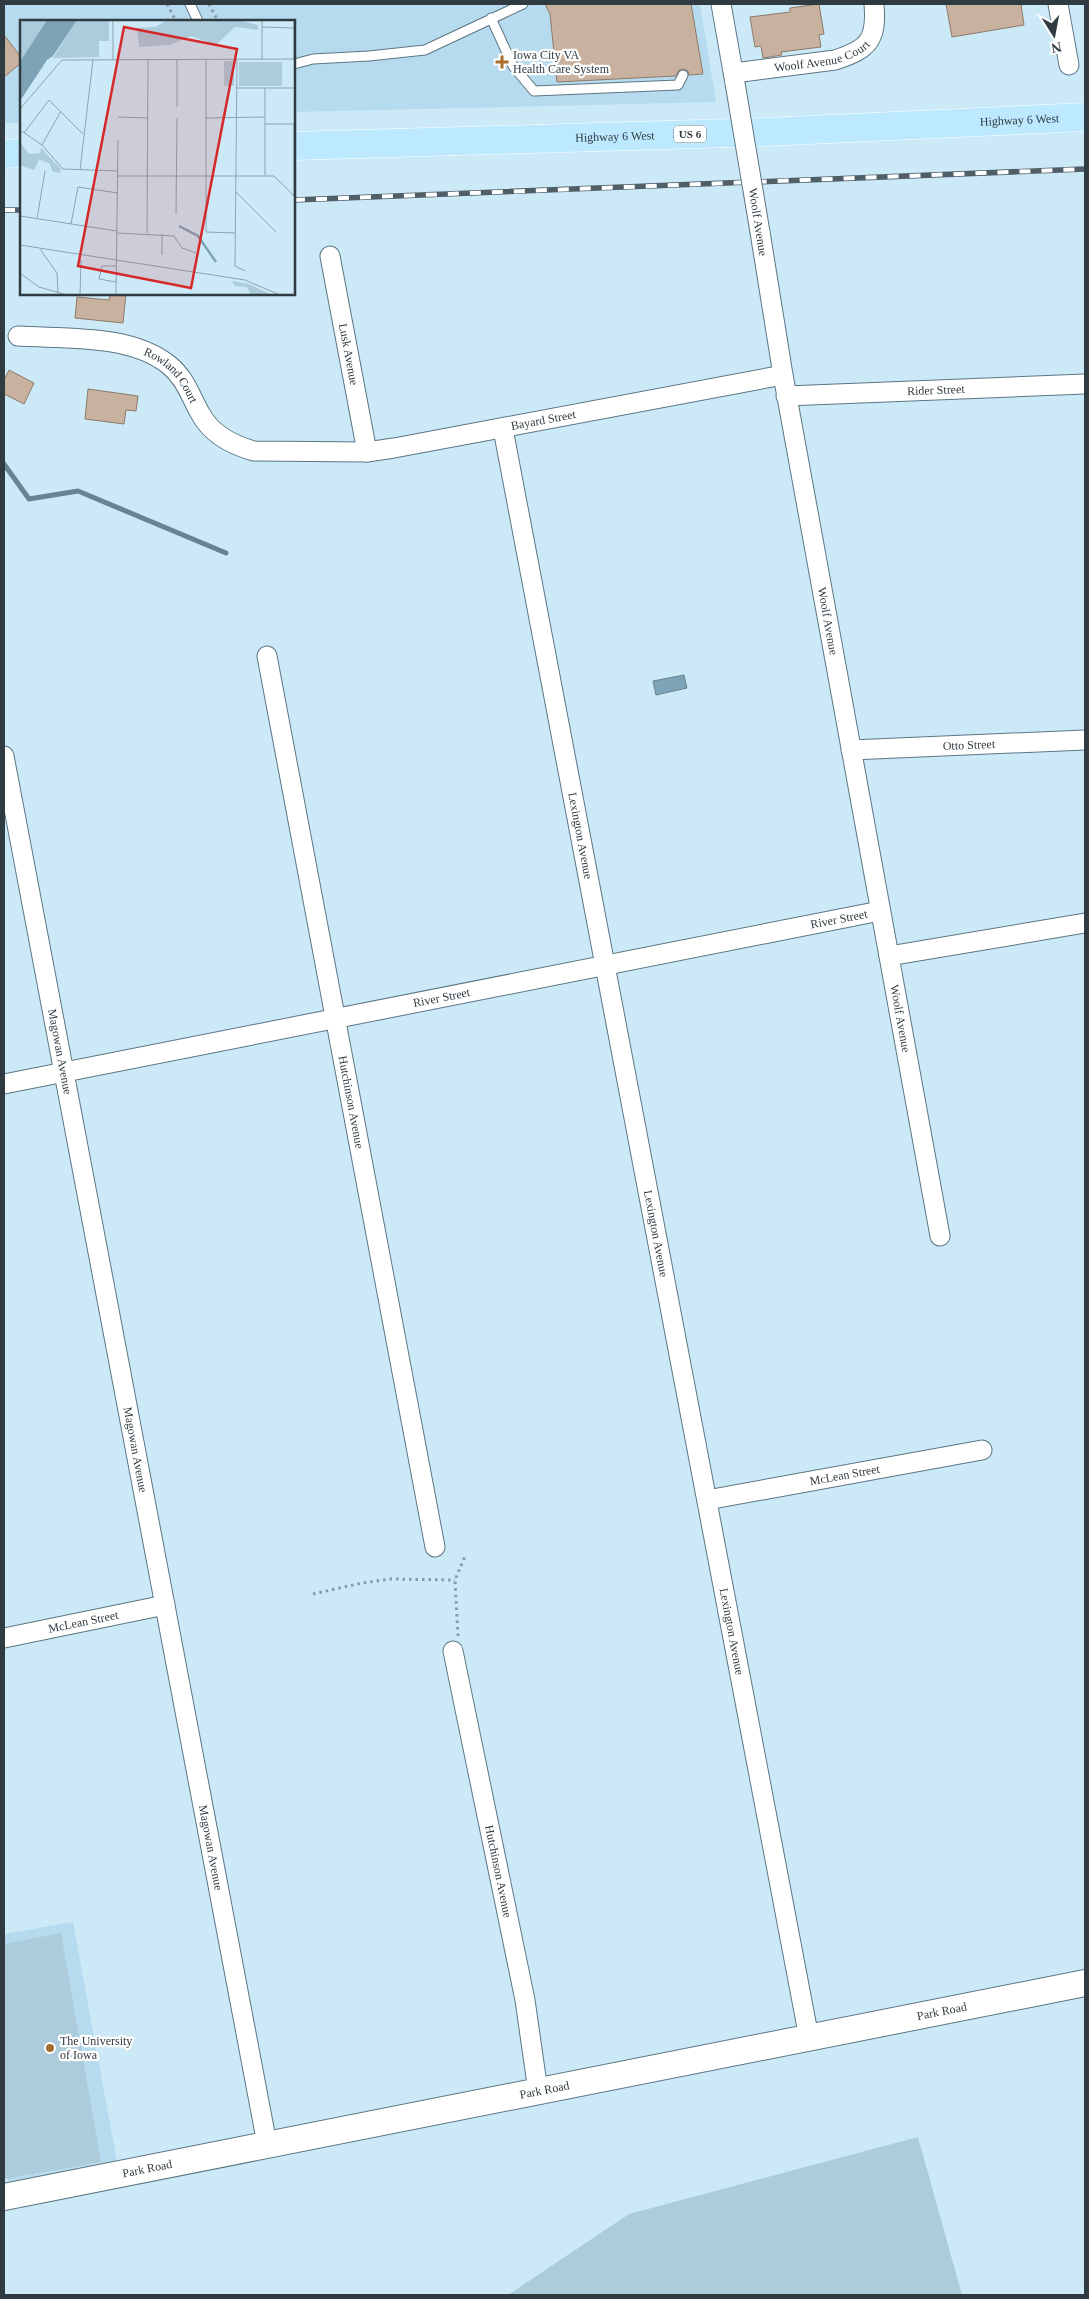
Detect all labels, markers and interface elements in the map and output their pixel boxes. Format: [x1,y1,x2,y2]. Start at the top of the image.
north arrow [1029,10,1079,60]
inset map [20,20,295,295]
street label: Woolf Avenue Court [773,37,873,75]
text: N [1050,39,1063,56]
place label: Iowa City VA Health Care System [513,48,610,76]
marker: Iowa City VA Health Care System [495,55,509,69]
street label: Highway 6 West [979,111,1060,129]
road number: US 6 [674,126,706,142]
street label: Highway 6 West [575,128,655,145]
street label: Woolf Avenue [746,187,770,257]
street label: Lusk Avenue [336,322,361,386]
street label: Rowland Court [142,344,201,406]
street label: Rider Street [907,382,966,398]
street label: Bayard Street [510,407,577,433]
street label: Woolf Avenue [815,586,841,656]
street label: Otto Street [942,737,996,753]
street label: Lexington Avenue [565,791,595,880]
street label: River Street [809,907,869,932]
street label: Woolf Avenue [887,984,913,1054]
street label: River Street [412,985,472,1010]
street label: Magowan Avenue [45,1008,75,1096]
street label: Hutchinson Avenue [336,1055,367,1150]
street label: Lexington Avenue [641,1189,671,1278]
street label: Magowan Avenue [120,1406,150,1494]
street label: McLean Street [809,1462,882,1488]
street label: Lexington Avenue [717,1587,747,1676]
street label: McLean Street [47,1608,120,1636]
street label: Magowan Avenue [196,1804,226,1892]
street label: Hutchinson Avenue [482,1824,515,1919]
street label: Park Road [916,2000,968,2023]
place label: The University of Iowa [60,2034,132,2062]
marker: The University of Iowa [44,2042,56,2054]
street label: Park Road [518,2078,571,2102]
street label: Park Road [121,2157,173,2180]

